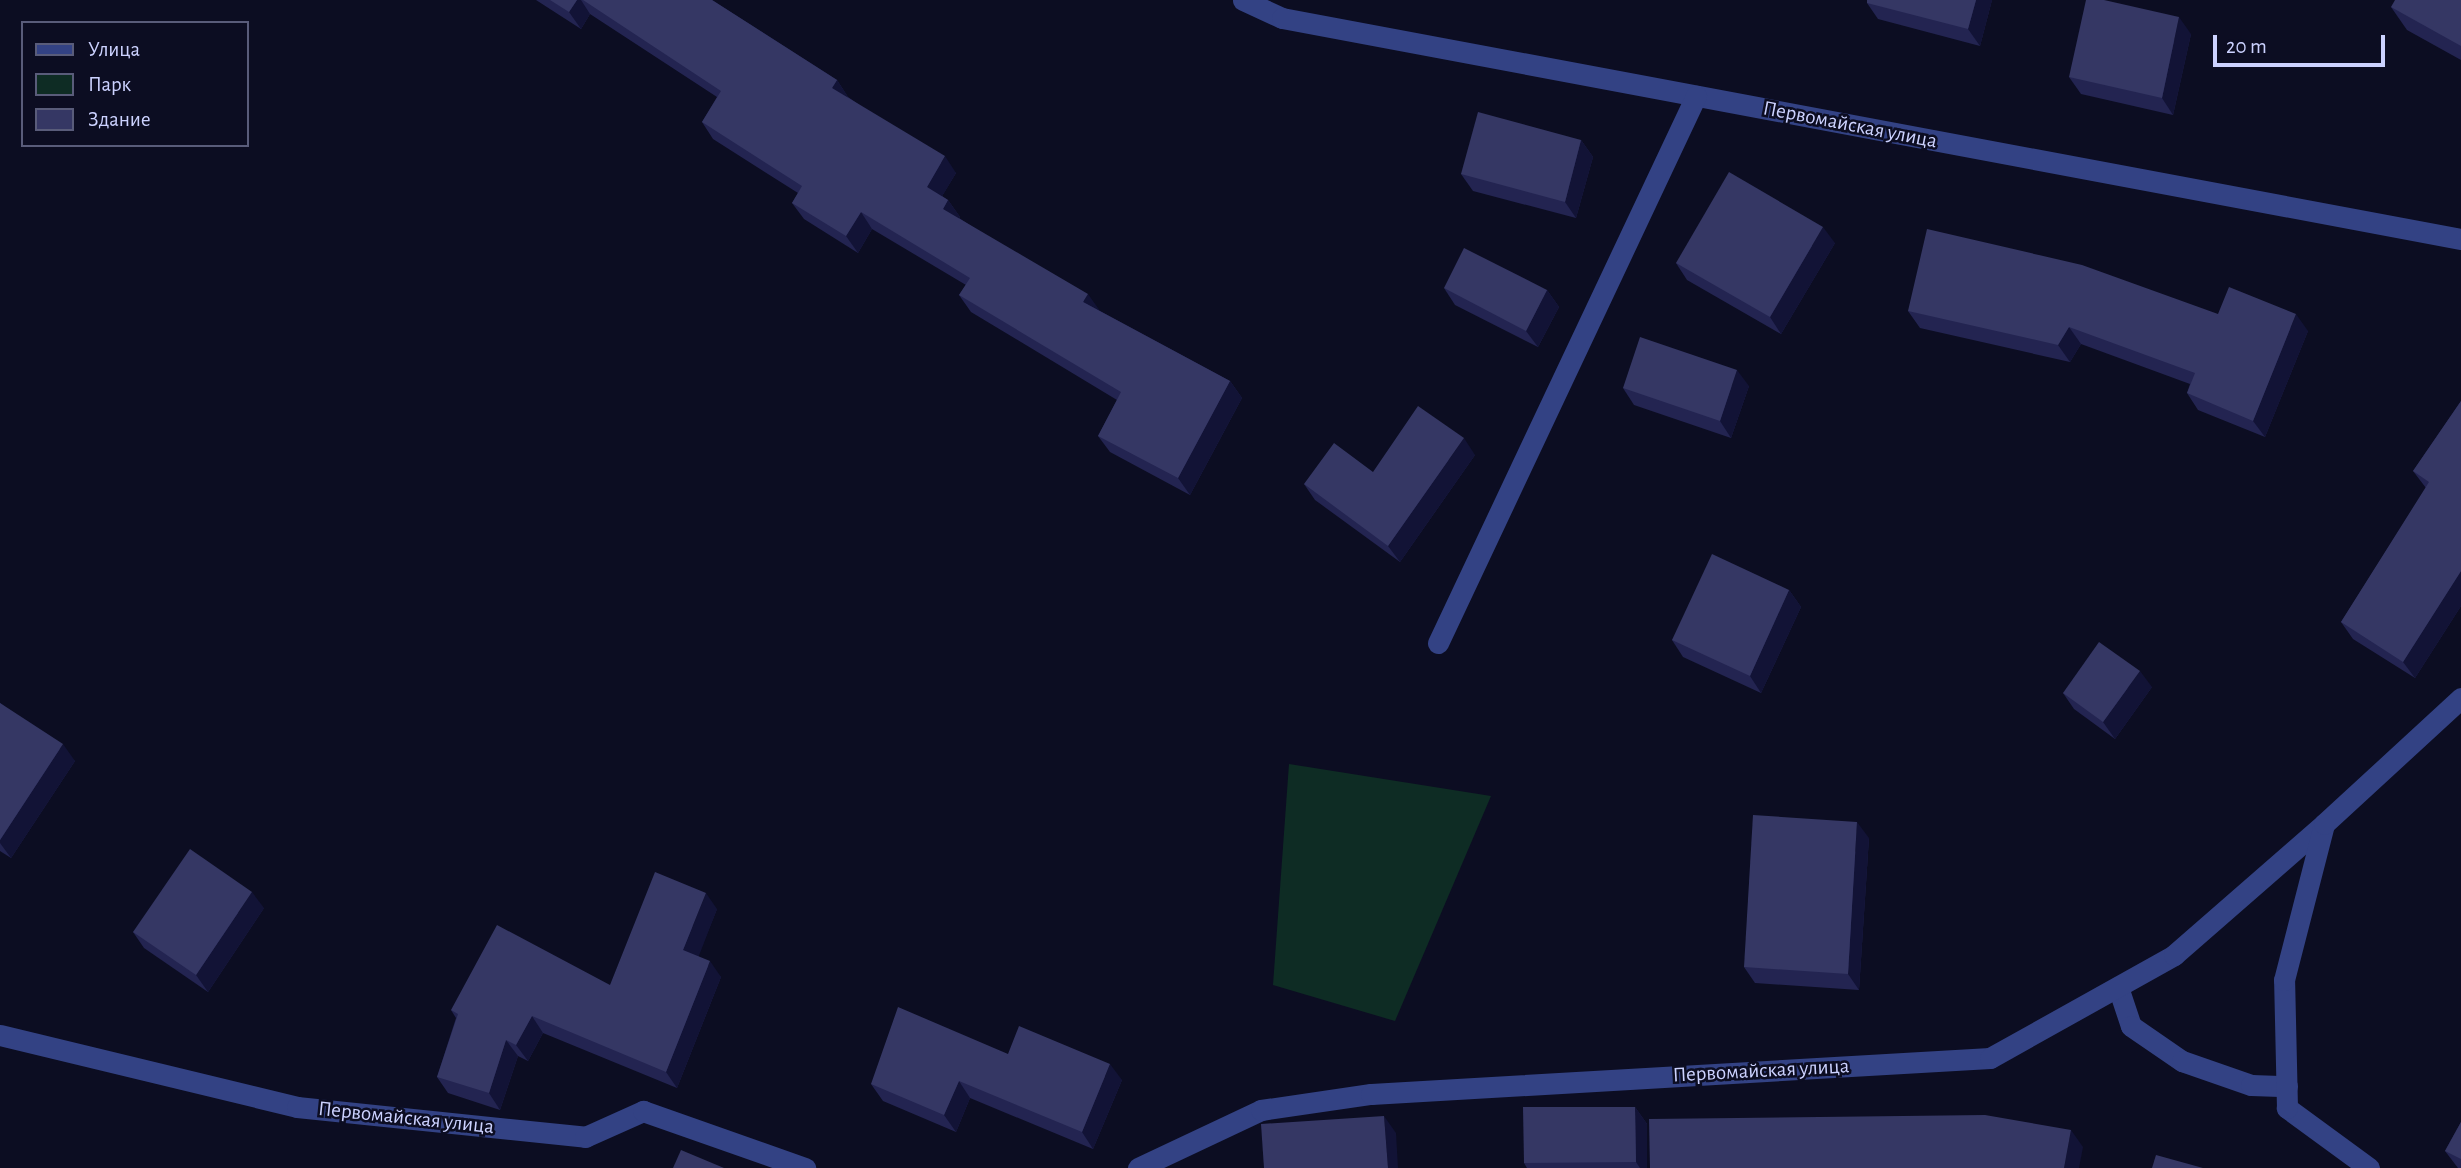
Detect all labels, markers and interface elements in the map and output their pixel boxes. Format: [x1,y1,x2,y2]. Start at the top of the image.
legend [21,21,248,147]
scale bar [2216,21,2388,65]
text: 20 m [2226,36,2267,57]
text: Улица [88,39,140,60]
text: Парк [88,74,131,95]
street label: Первомайская улица [1761,96,1939,154]
text: Здание [88,109,151,130]
street label: Первомайская улица [1672,1054,1850,1088]
street label: Первомайская улица [317,1096,495,1140]

